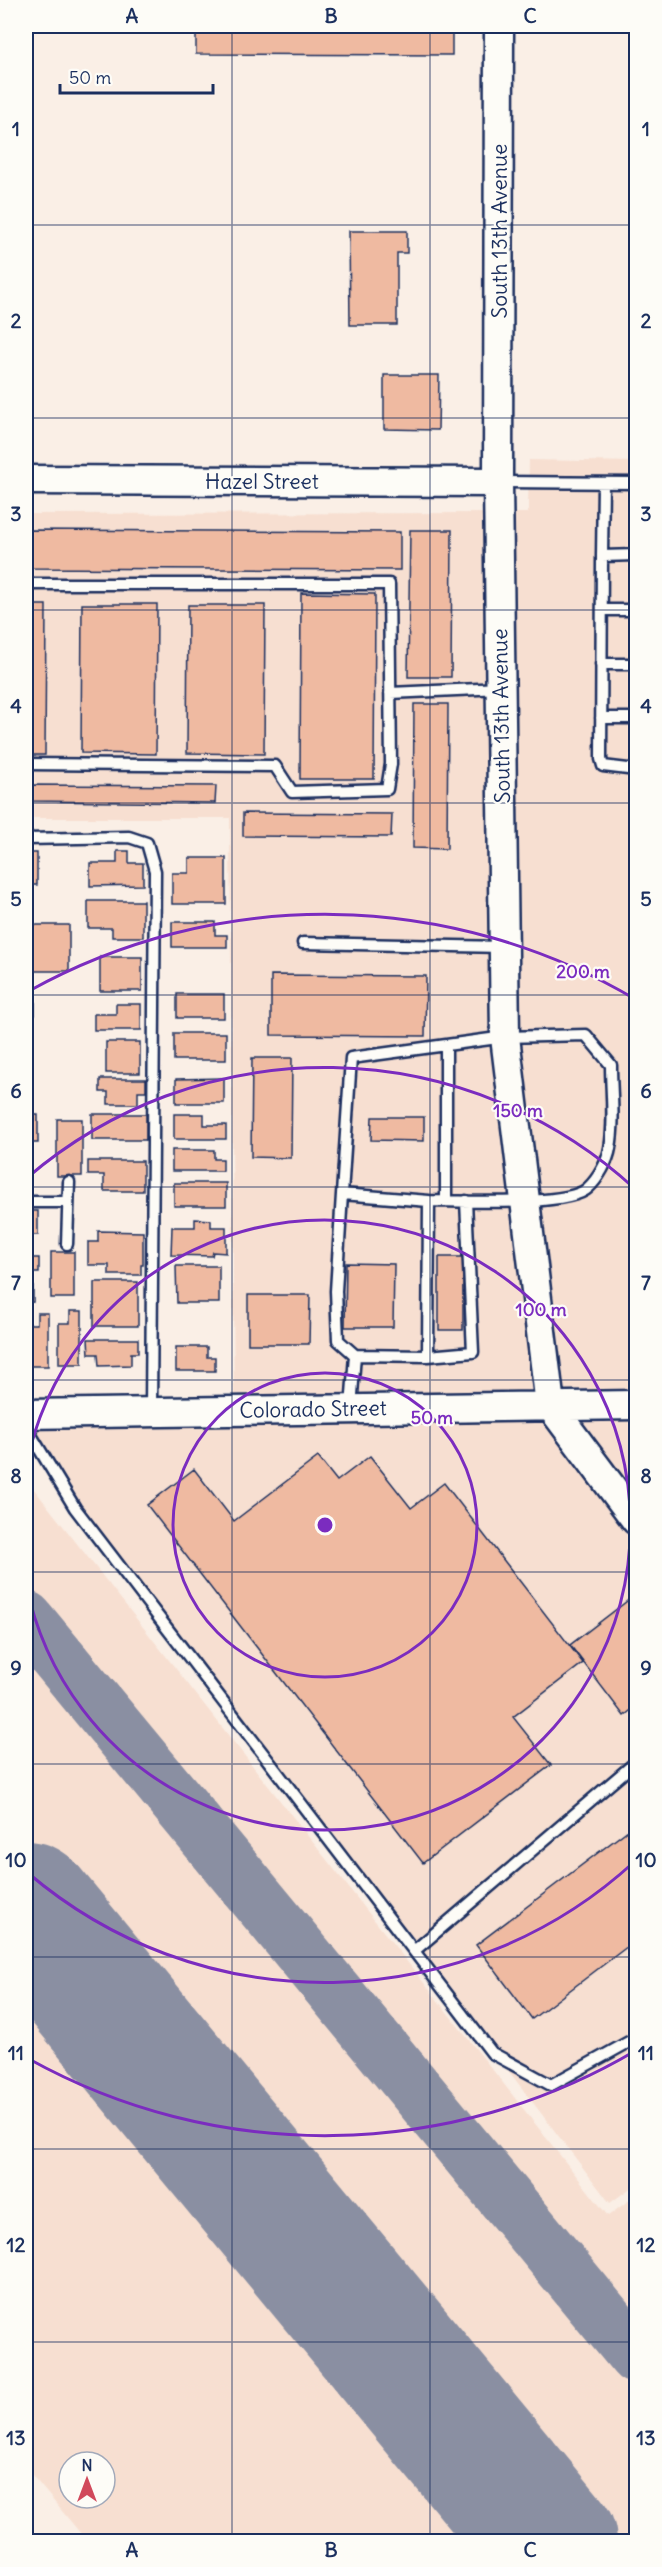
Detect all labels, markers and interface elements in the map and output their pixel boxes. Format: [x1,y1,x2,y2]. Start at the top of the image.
text: A [126,3,139,28]
text: B [324,3,338,28]
text: C [523,3,537,28]
scale bar [60,57,213,95]
text: 50 m [69,66,111,89]
text: 1 [12,116,20,141]
text: 1 [642,116,650,141]
street label: South 13th Avenue [486,144,513,318]
text: 2 [11,308,22,333]
text: 2 [641,308,652,333]
street label: Hazel Street [205,468,319,495]
text: 3 [10,501,22,526]
text: 3 [640,501,652,526]
street label: South 13th Avenue [486,628,516,804]
text: 4 [10,693,22,718]
text: 4 [640,693,652,718]
text: 5 [10,886,22,911]
text: 5 [640,886,652,911]
text: 200 m [556,960,610,983]
text: 6 [10,1078,22,1103]
text: 6 [640,1078,652,1103]
text: 150 m [493,1099,543,1122]
text: 7 [11,1270,21,1295]
text: 7 [641,1270,651,1295]
text: 100 m [516,1298,567,1321]
street label: Colorado Street [239,1394,387,1424]
text: 50 m [411,1406,453,1429]
text: 8 [10,1463,22,1488]
text: 8 [640,1463,652,1488]
centre of rings [315,1515,335,1535]
text: 9 [10,1655,22,1680]
text: 9 [640,1655,652,1680]
text: 10 [5,1847,27,1872]
text: 10 [635,1847,657,1872]
text: 11 [8,2040,24,2065]
text: 11 [638,2040,654,2065]
text: 12 [7,2232,25,2257]
text: 12 [637,2232,655,2257]
text: 13 [6,2425,26,2450]
text: 13 [636,2425,656,2450]
north arrow [57,2450,117,2510]
text: N [81,2455,93,2475]
text: A [126,2537,139,2562]
text: B [324,2537,338,2562]
text: C [523,2537,537,2562]

